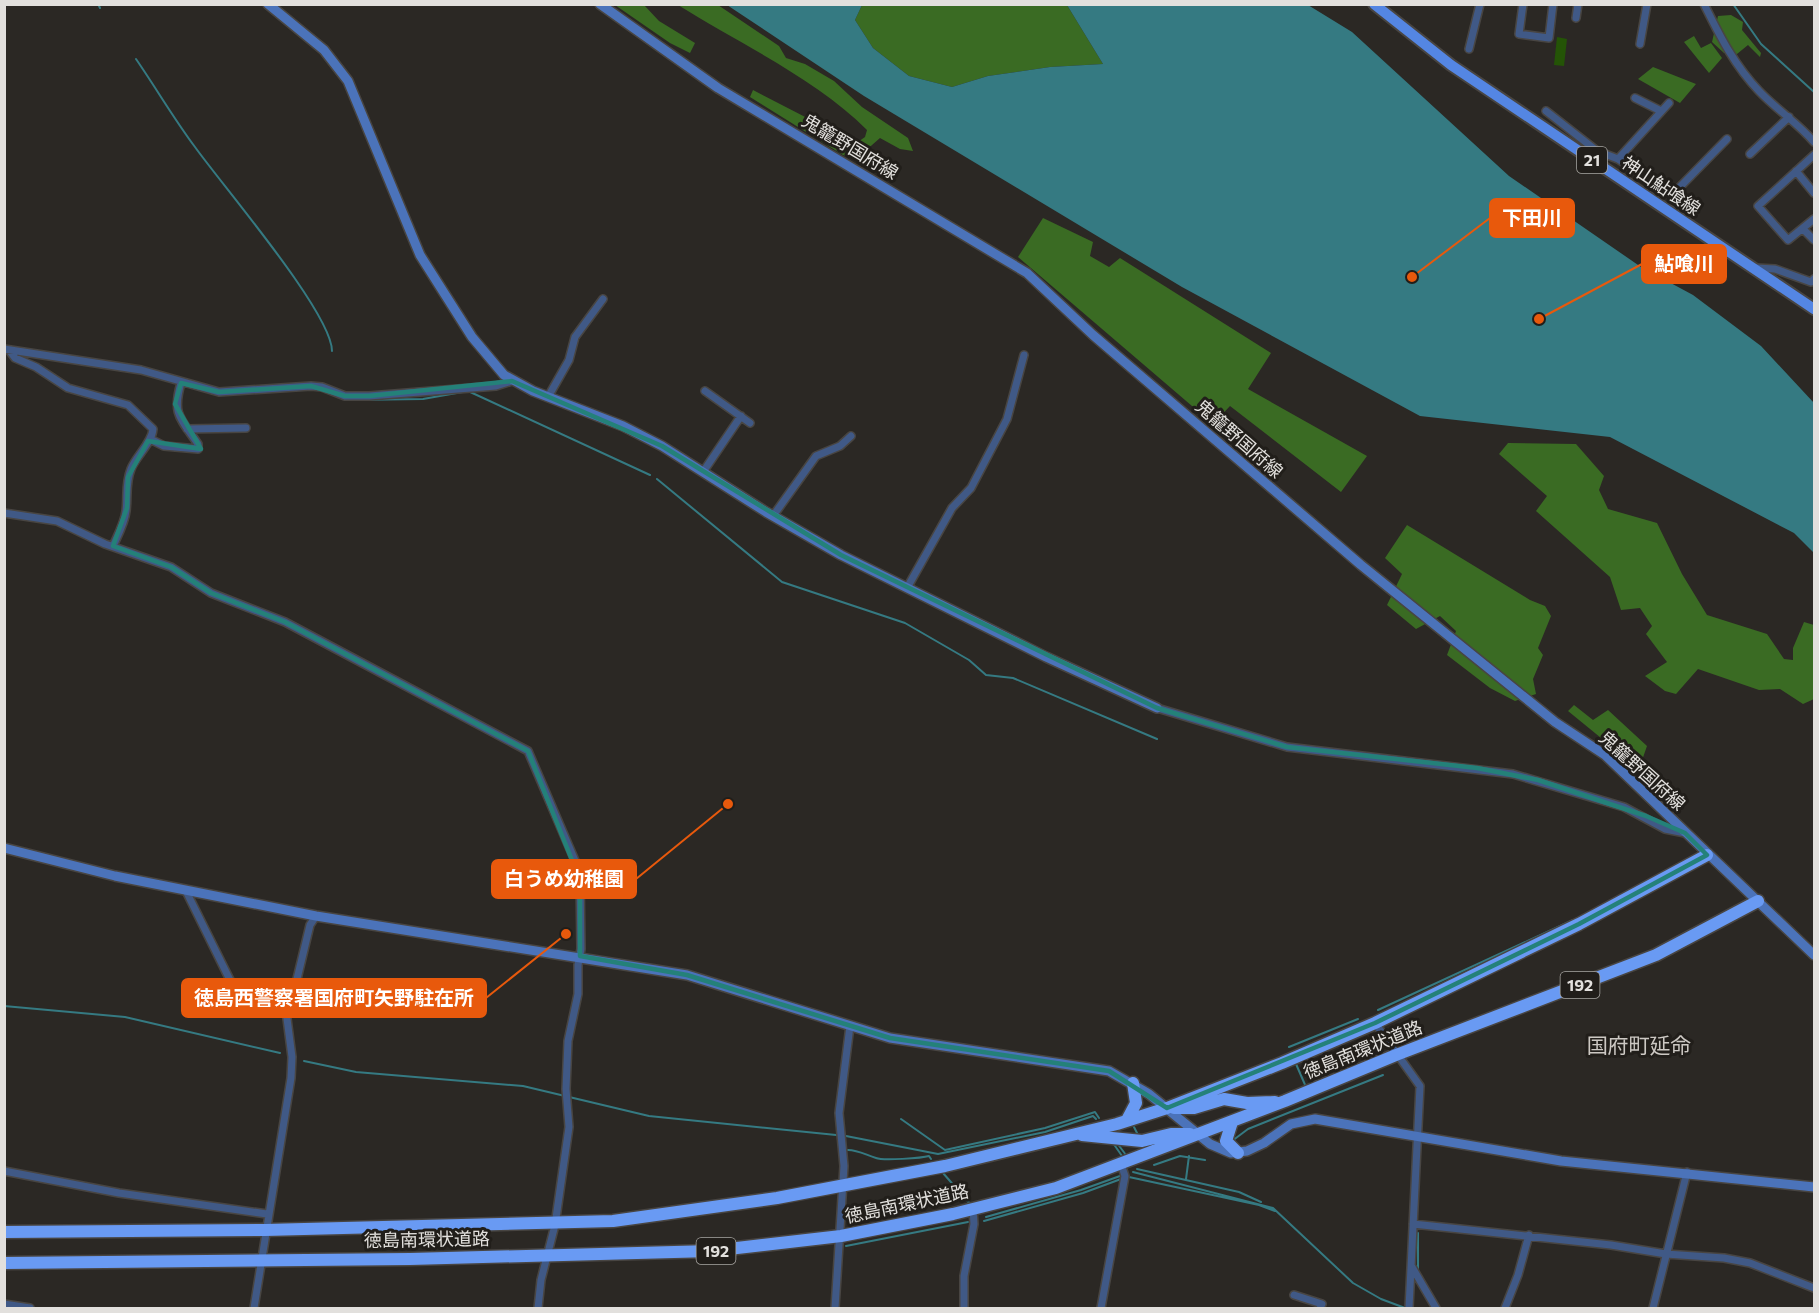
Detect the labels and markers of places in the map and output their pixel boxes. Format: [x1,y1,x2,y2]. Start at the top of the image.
callout: 下田川 [1490,199,1574,237]
callout: 鮎喰川 [1642,245,1726,283]
callout: 白うめ幼稚園 [492,860,636,898]
callout: 徳島西警察署国府町矢野駐在所 [182,979,486,1017]

